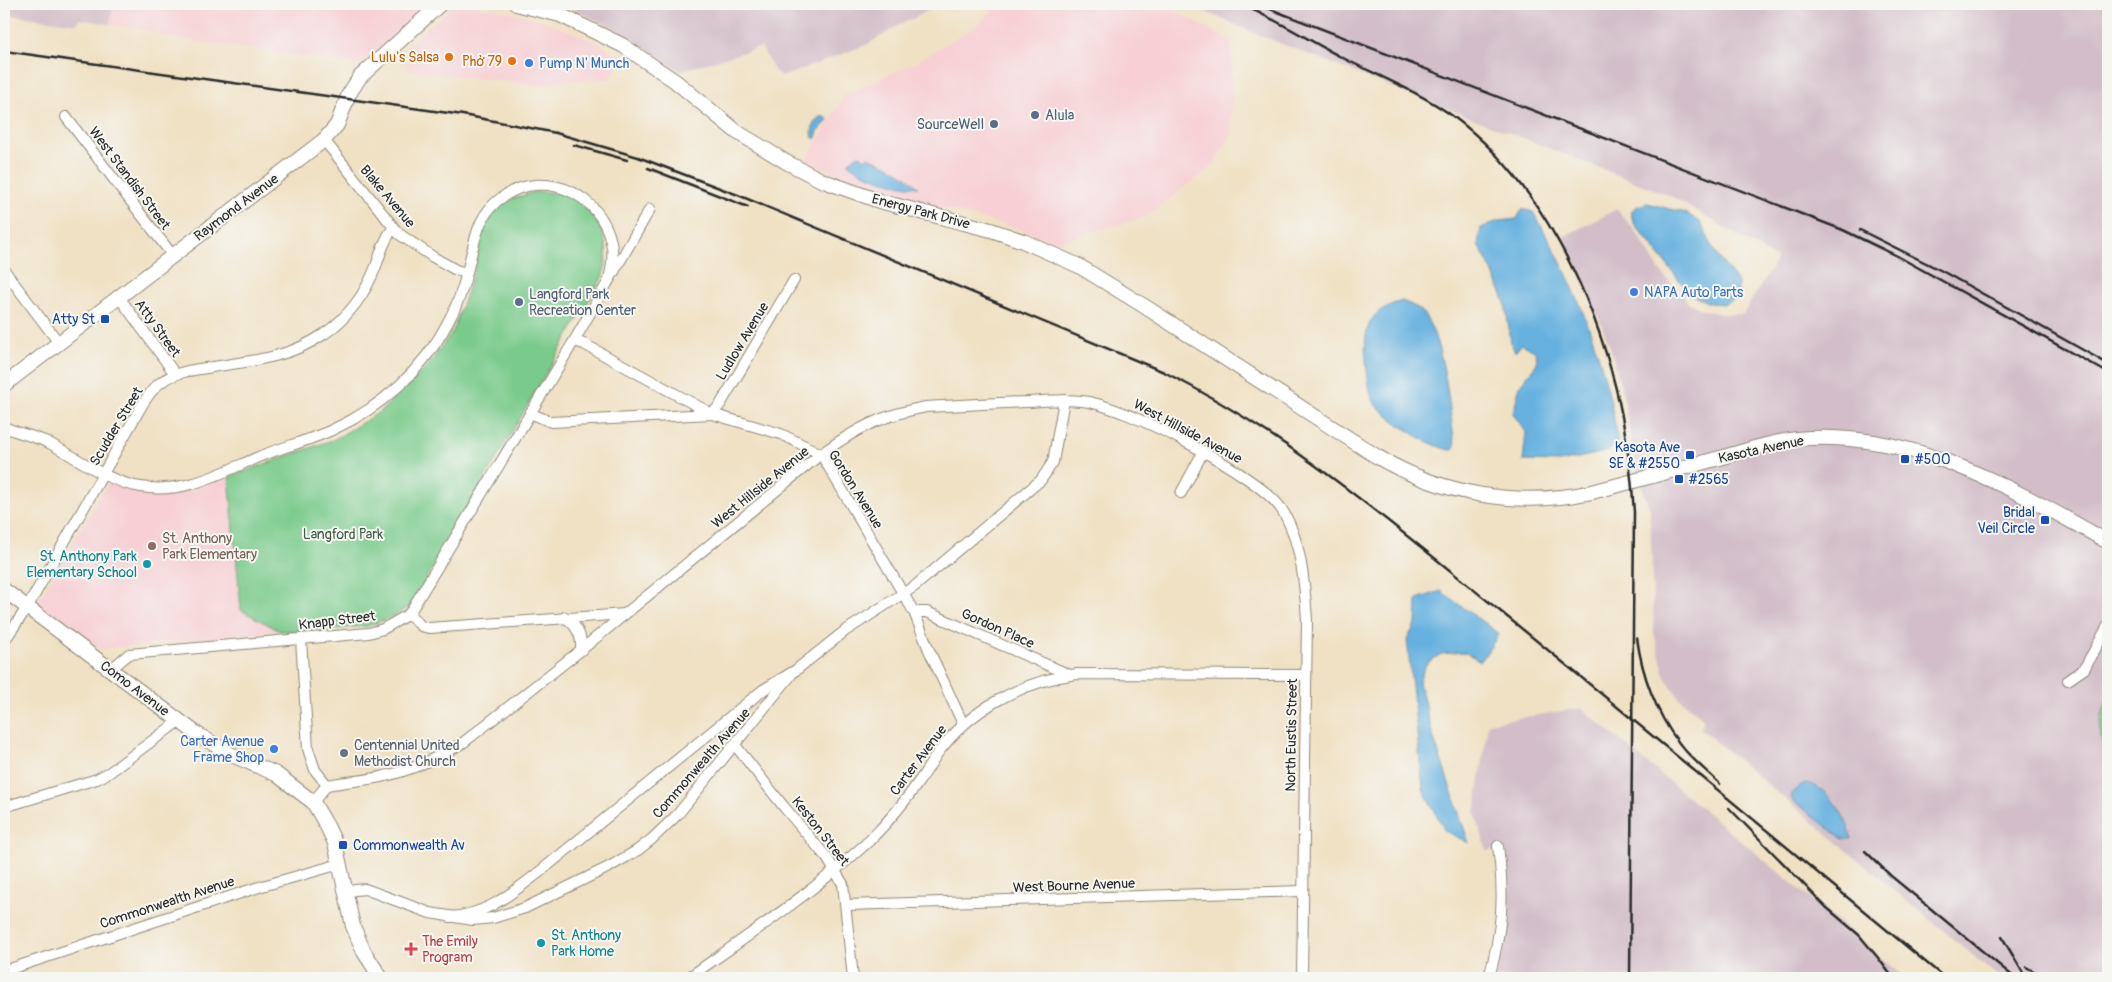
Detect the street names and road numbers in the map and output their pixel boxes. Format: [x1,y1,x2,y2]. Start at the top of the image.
street label: West Standish Street [85,123,174,234]
street label: Blake Avenue [356,162,419,231]
street label: Raymond Avenue [191,170,282,245]
street label: Energy Park Drive [870,190,972,233]
street label: Atty Street [131,296,184,361]
street label: Ludlow Avenue [712,299,772,383]
street label: Scudder Street [86,383,147,469]
street label: West Hillside Avenue [1131,396,1245,467]
street label: Kasota Avenue [1717,432,1805,467]
street label: West Hillside Avenue [708,443,813,532]
street label: Gordon Avenue [825,447,887,532]
street label: Gordon Place [959,605,1037,652]
street label: Knapp Street [298,607,377,634]
street label: Como Avenue [97,657,173,720]
street label: North Eustis Street [1282,678,1301,792]
street label: Commonwealth Avenue [649,705,754,822]
street label: Carter Avenue [886,722,950,799]
street label: Keston Street [788,793,853,870]
street label: Commonwealth Avenue [98,873,237,932]
street label: West Bourne Avenue [1013,875,1135,896]

